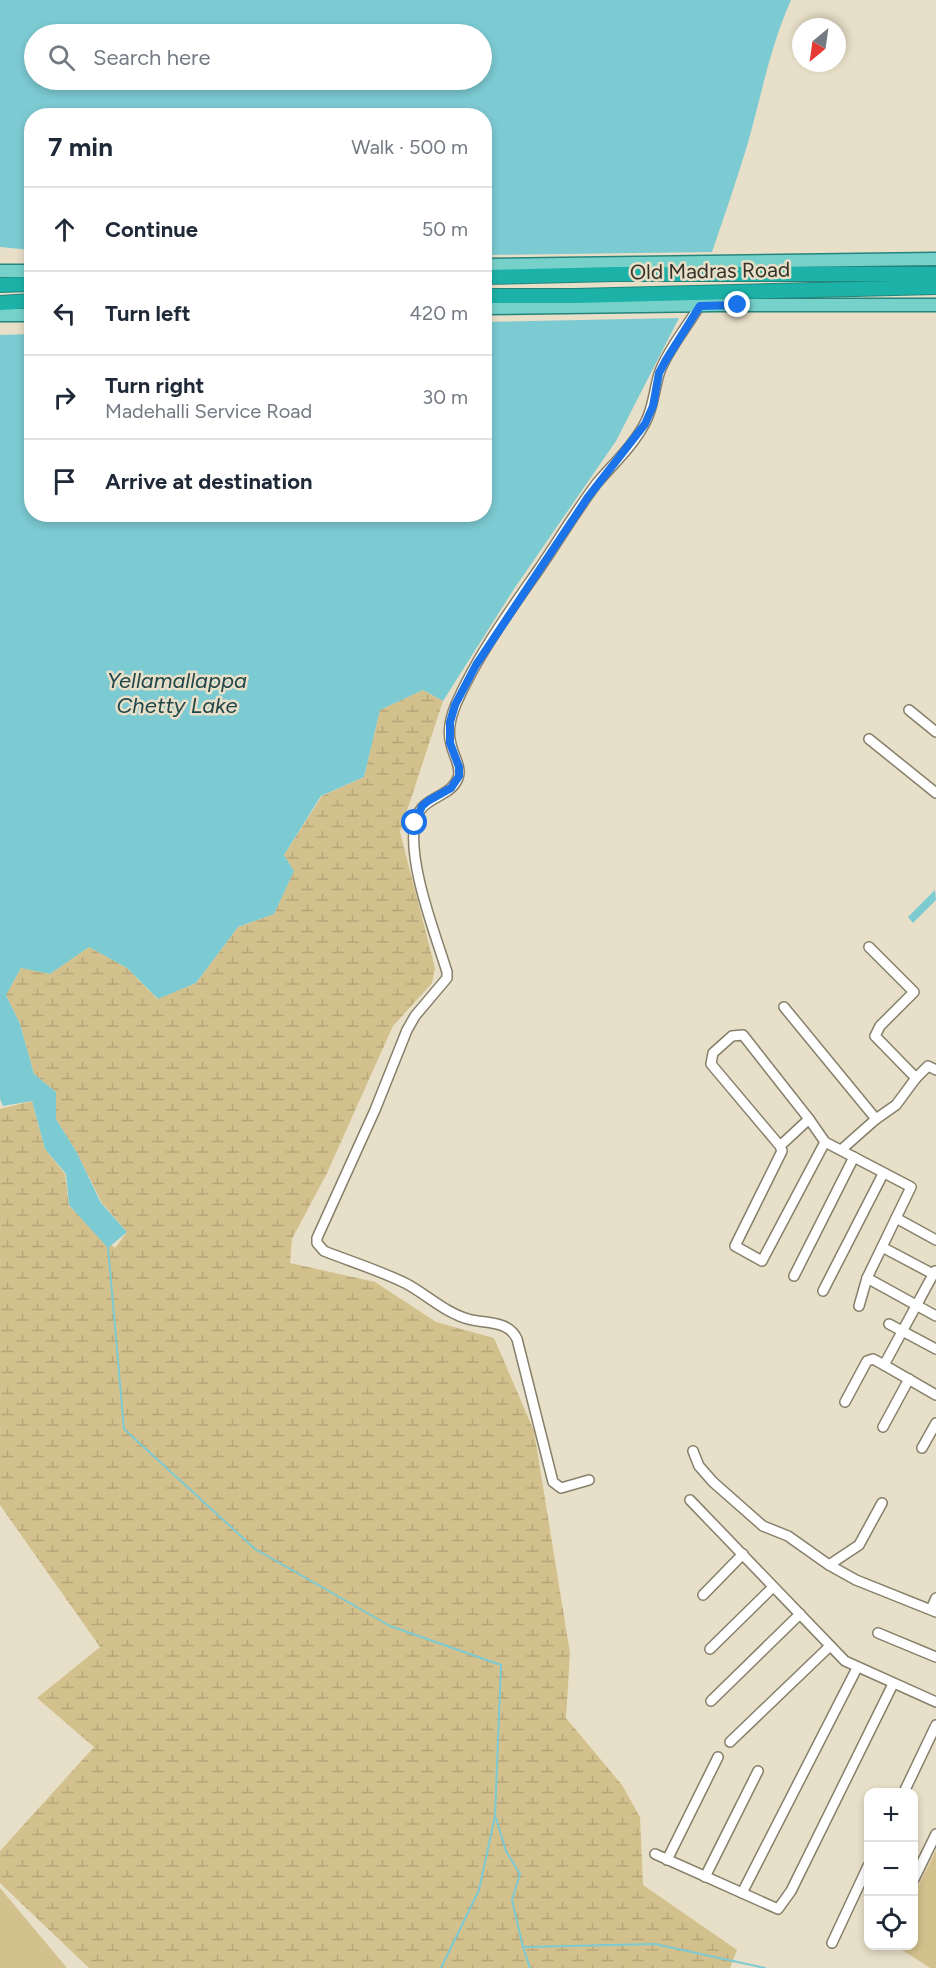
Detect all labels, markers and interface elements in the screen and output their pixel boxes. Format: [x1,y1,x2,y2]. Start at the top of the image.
north arrow [792,18,846,72]
search box [24,24,492,90]
icon: search [45,41,78,74]
text: Search here [93,44,211,71]
text: 7 min [48,131,113,163]
text: Walk · 500 m [351,135,468,159]
icon: ahead [48,213,81,246]
text: Continue [105,216,198,243]
text: 50 m [422,217,468,241]
street label: Old Madras Road [630,257,790,284]
route end [724,291,750,317]
icon: left [48,297,81,330]
text: Turn left [105,300,191,327]
text: 420 m [410,301,468,325]
text: Turn right [105,372,204,399]
icon: right [48,381,81,414]
text: 30 m [422,385,468,409]
text: Madehalli Service Road [105,399,312,423]
icon: arrive [48,465,81,498]
text: Arrive at destination [105,468,313,495]
water label: Yellamallappa Chetty Lake [107,667,247,719]
route start [401,809,427,835]
map controls [864,1788,918,1950]
button: + [864,1788,918,1842]
button: − [864,1842,918,1896]
button: locate [864,1896,918,1950]

